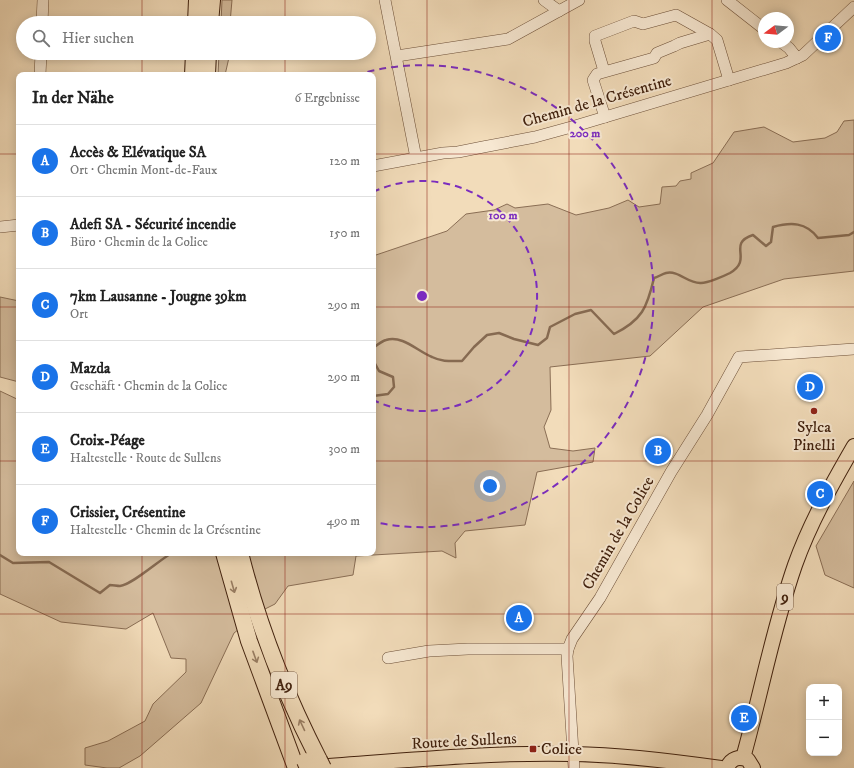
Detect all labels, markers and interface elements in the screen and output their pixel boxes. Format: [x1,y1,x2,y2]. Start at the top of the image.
north arrow [758,12,794,48]
search box [16,16,376,60]
pin: F [815,23,841,53]
icon: search [30,27,52,49]
text: Hier suchen [62,29,134,48]
street label: Chemin de la Crésentine [520,70,674,132]
text: In der Nähe [32,87,114,109]
text: 6 Ergebnisse [294,90,360,106]
text: 200 m [570,126,600,141]
text: Accès & Elévatique SA [70,143,206,162]
text: A [41,153,49,169]
text: 120 m [329,153,360,169]
text: Ort · Chemin Mont-de-Faux [70,162,218,178]
text: 100 m [489,208,517,223]
text: Adefi SA - Sécurité incendie [70,215,236,234]
text: B [41,225,49,241]
text: 150 m [329,225,360,241]
text: Büro · Chemin de la Colice [70,234,208,250]
text: 7km Lausanne - Jougne 39km [70,287,247,306]
centre of rings [415,289,429,303]
text: C [41,297,49,313]
text: 290 m [328,297,360,313]
text: Ort [70,306,88,322]
text: Mazda [70,359,110,378]
text: D [40,369,50,385]
text: 290 m [328,369,360,385]
pin: D [797,372,823,402]
text: Geschäft · Chemin de la Colice [70,378,227,394]
marker: Sylca Pinelli [809,406,819,416]
place label: Sylca Pinelli [793,417,835,455]
text: Croix-Péage [70,431,145,450]
pin: B [645,436,671,466]
text: E [40,441,50,457]
text: 300 m [329,441,360,457]
text: Haltestelle · Route de Sullens [70,450,221,466]
street label: Chemin de la Colice [577,473,659,593]
your location [480,476,500,496]
pin: C [807,479,833,509]
text: Crissier, Crésentine [70,503,185,522]
text: F [41,513,49,529]
text: 490 m [326,513,360,529]
text: Haltestelle · Chemin de la Crésentine [70,522,261,538]
one-way arrow [230,580,237,593]
road number: 9 [777,584,793,610]
pin: A [506,603,532,633]
one-way arrow [252,650,260,662]
road number: A9 [271,672,297,698]
map controls [806,684,842,756]
button: + [806,684,842,720]
pin: E [731,703,757,733]
one-way arrow [298,720,305,732]
button: − [806,720,842,756]
street label: Route de Sullens [411,728,517,754]
place label: Colice [541,739,582,759]
marker: Colice [528,744,538,754]

